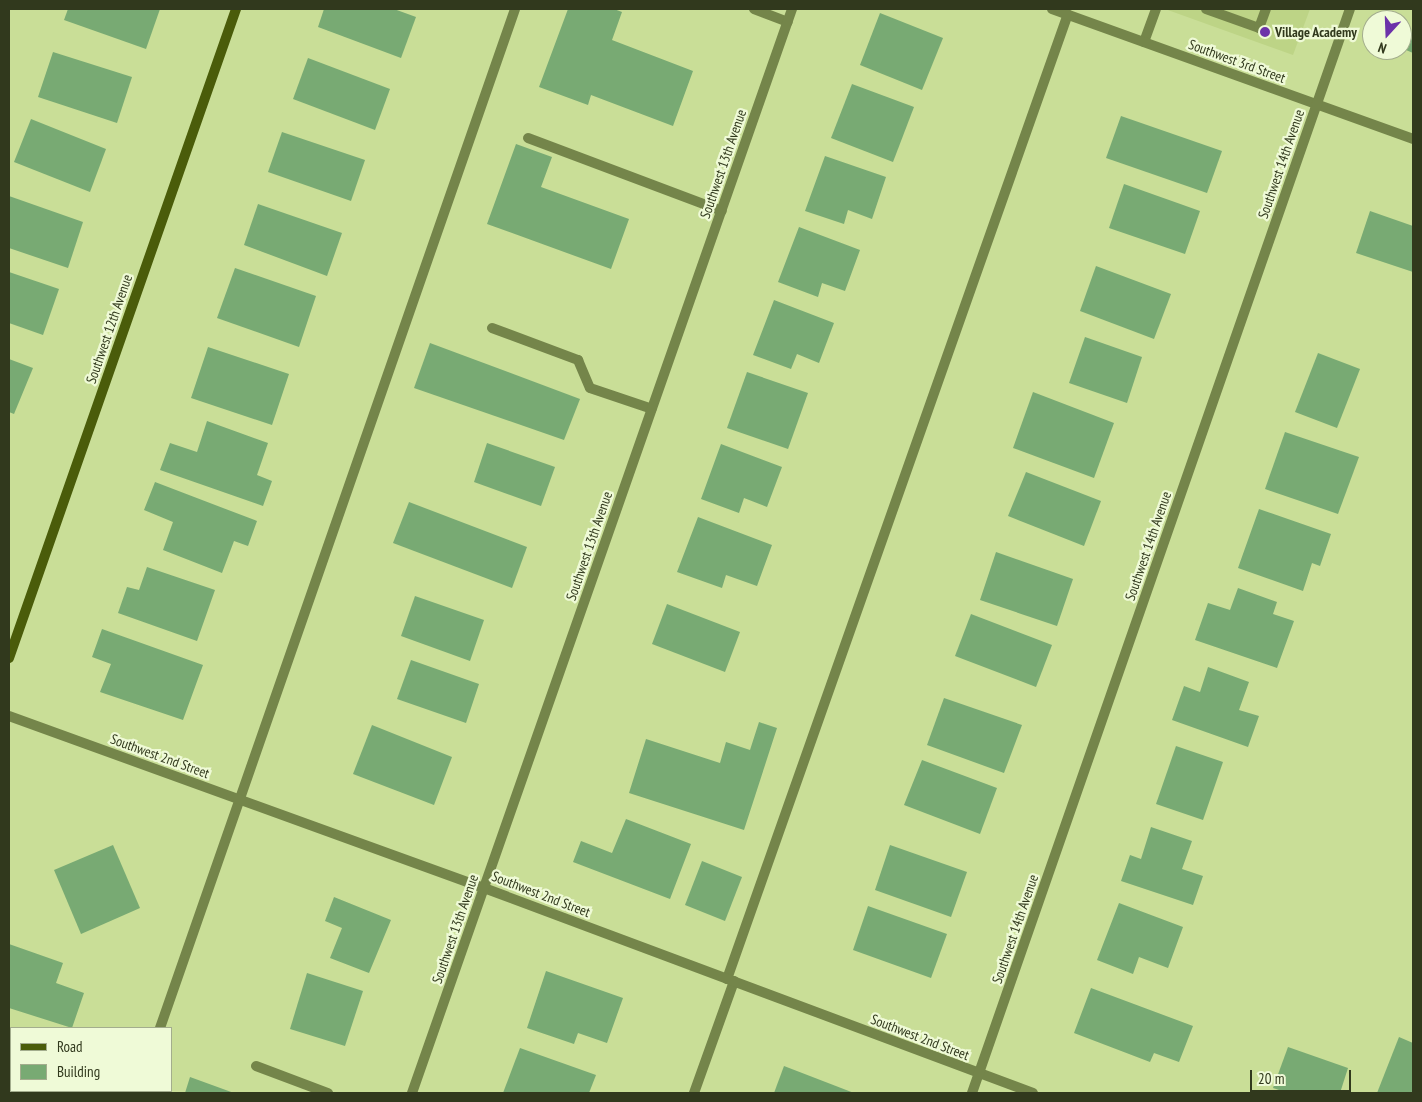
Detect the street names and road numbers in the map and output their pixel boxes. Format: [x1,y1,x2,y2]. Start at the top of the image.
street label: Southwest 3rd Street [1186,36,1288,86]
street label: Southwest 13th Avenue [696,107,750,221]
street label: Southwest 14th Avenue [1254,107,1308,221]
street label: Southwest 12th Avenue [82,272,136,386]
street label: Southwest 13th Avenue [562,489,616,603]
street label: Southwest 14th Avenue [1121,489,1175,603]
street label: Southwest 2nd Street [108,730,212,782]
street label: Southwest 2nd Street [489,868,593,920]
street label: Southwest 13th Avenue [428,872,482,986]
street label: Southwest 14th Avenue [988,872,1042,986]
street label: Southwest 2nd Street [868,1011,972,1063]

